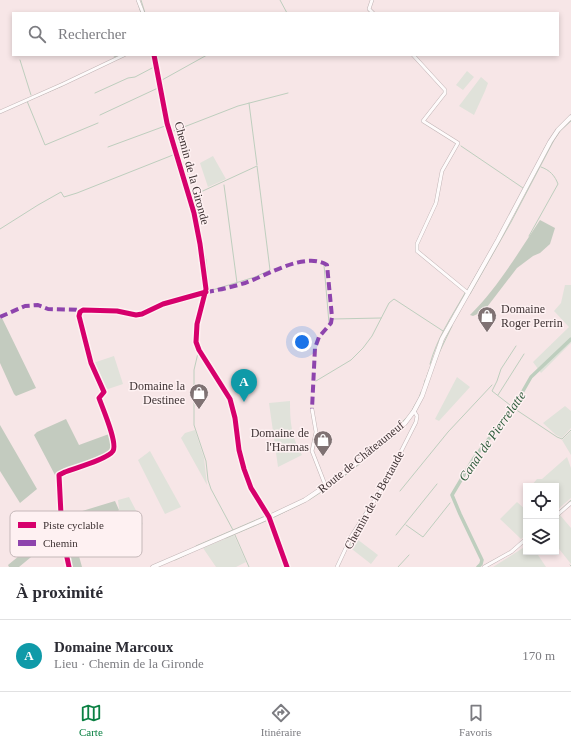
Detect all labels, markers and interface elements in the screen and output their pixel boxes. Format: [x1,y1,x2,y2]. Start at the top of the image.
search box [12,12,559,56]
icon: search [26,23,48,45]
text: Rechercher [58,26,126,42]
street label: Chemin de la Gironde [171,120,213,226]
place label: Domaine Roger Perrin [501,302,563,330]
shop icon: Domaine Roger Perrin [476,305,498,333]
your location [292,332,312,352]
pin: A [231,369,257,402]
place label: Domaine la Destinee [129,379,186,407]
shop icon: Domaine la Destinee [188,382,210,410]
water label: Canal de Pierrelatte [455,388,529,484]
street label: Route de Châteauneuf [315,418,407,496]
place label: Domaine de l'Harmas [251,426,309,454]
shop icon: Domaine de l'Harmas [312,429,334,457]
street label: Chemin de la Bertaude [341,448,407,552]
map controls [523,483,559,555]
button: locate [523,483,559,519]
legend [10,511,142,557]
text: Piste cyclable [43,519,104,531]
button: layers [523,519,559,555]
text: Chemin [43,537,78,549]
text: À proximité [16,583,103,602]
text: Domaine Marcoux [54,639,173,655]
text: A [24,648,34,663]
text: 170 m [522,648,555,663]
text: Lieu · Chemin de la Gironde [54,656,204,671]
tab: Carte [79,702,103,738]
tab: Itinéraire [261,702,301,738]
tab: Favoris [459,702,492,738]

